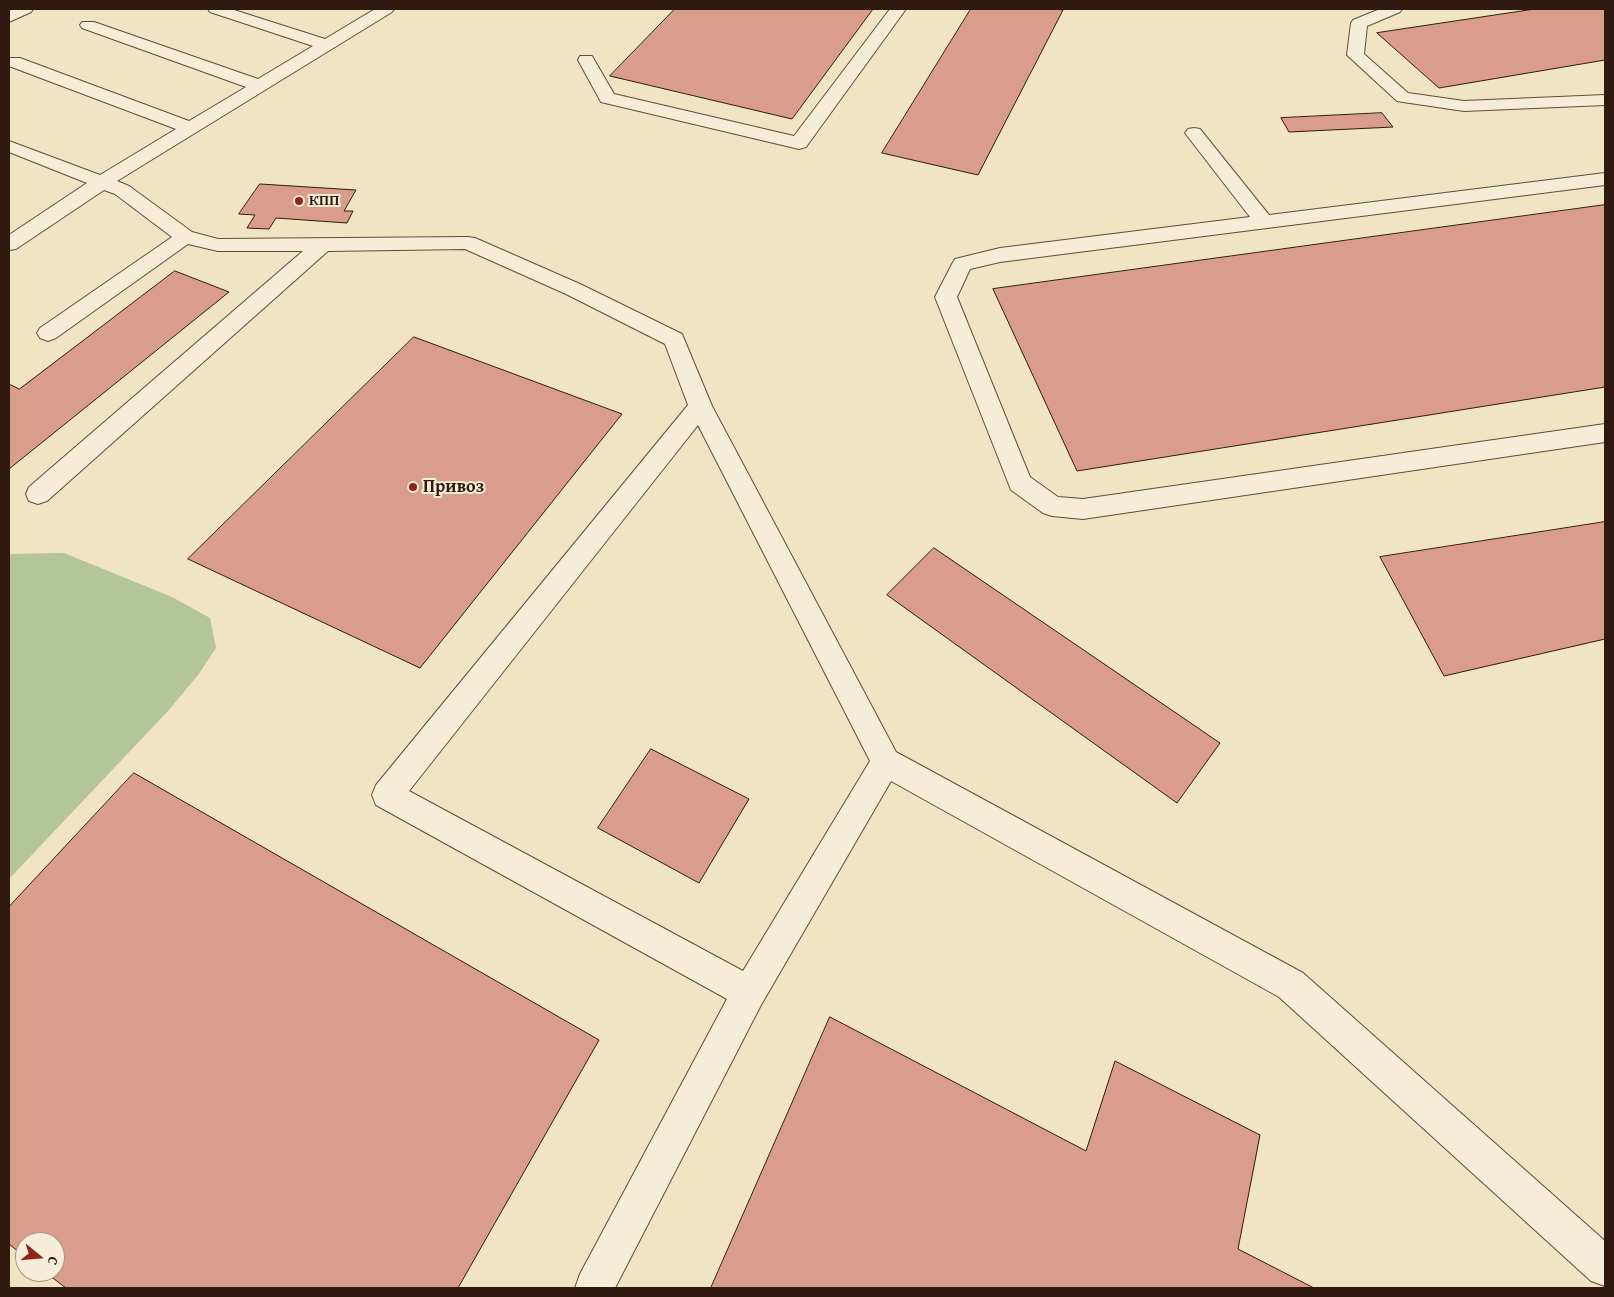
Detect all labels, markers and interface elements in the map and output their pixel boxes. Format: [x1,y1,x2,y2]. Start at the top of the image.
place label: КПП [309,192,339,210]
marker: КПП [293,195,305,207]
place label: Привоз [423,476,484,498]
marker: Привоз [407,481,419,493]
north arrow [15,1232,65,1282]
text: С [43,1254,64,1268]

